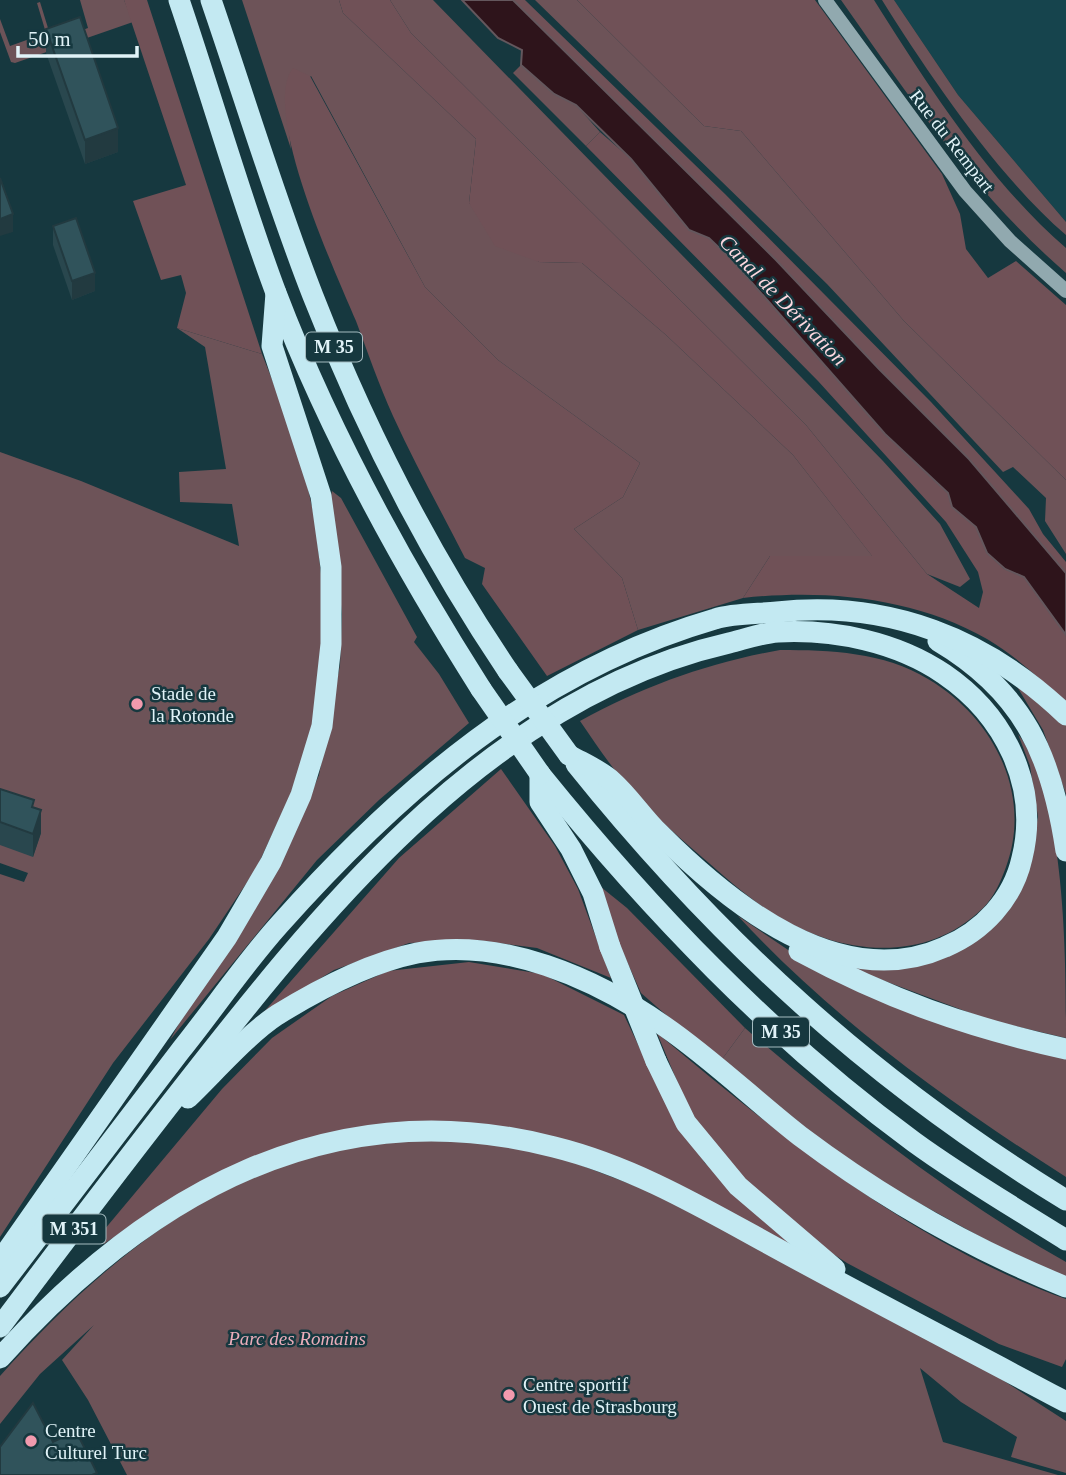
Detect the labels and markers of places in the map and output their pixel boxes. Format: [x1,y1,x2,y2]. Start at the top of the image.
place label: Stade de la Rotonde [151,683,234,726]
marker: Stade de la Rotonde [129,696,145,712]
place label: Centre sportif Ouest de Strasbourg [523,1374,677,1417]
marker: Centre sportif Ouest de Strasbourg [501,1387,517,1403]
place label: Centre Culturel Turc [45,1420,147,1463]
marker: Centre Culturel Turc [23,1433,39,1449]

